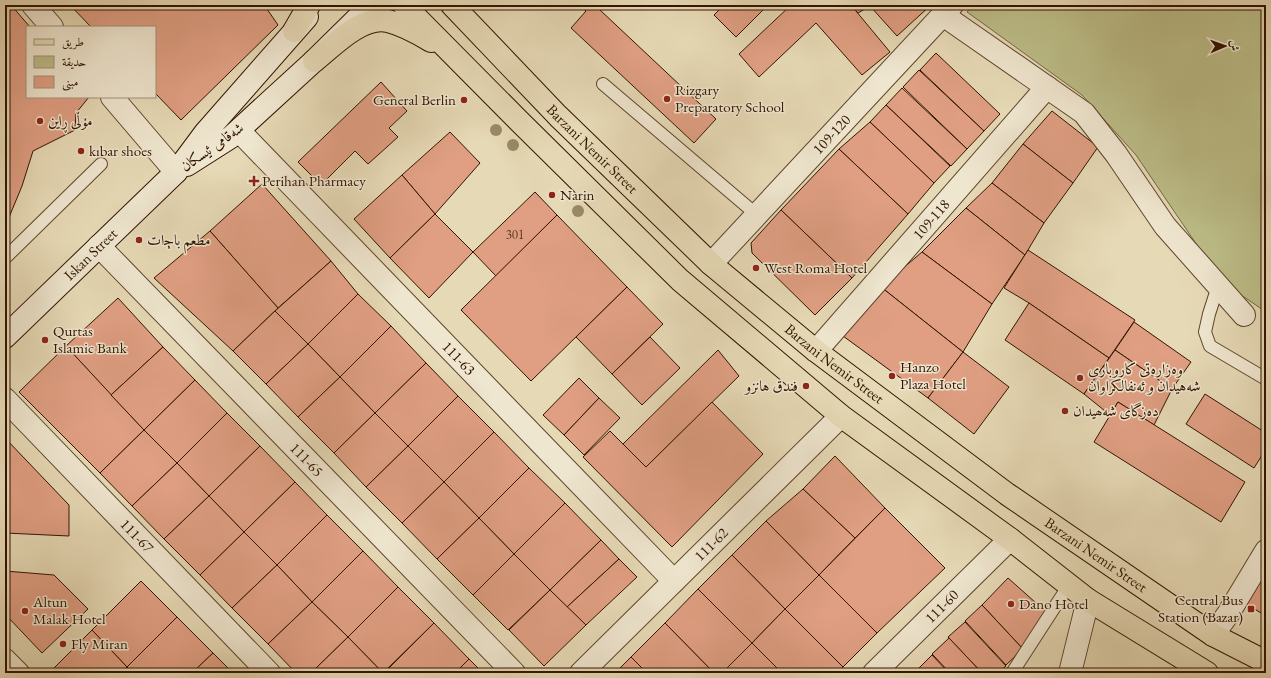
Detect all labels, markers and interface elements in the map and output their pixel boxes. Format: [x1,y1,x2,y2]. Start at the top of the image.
legend [26,26,156,98]
north arrow [1205,26,1245,66]
text: طريق [62,34,84,50]
text: ش [1228,40,1242,51]
text: حديقة [62,54,86,70]
text: مبنى [62,74,78,91]
place label: Rizgary Preparatory School [675,80,785,116]
place label: General Berlin [373,90,456,109]
marker: Rizgary Preparatory School [662,94,672,104]
marker: General Berlin [459,95,469,105]
street label: Barzani Nemir Street [543,100,643,198]
street label: 109-120 [808,110,854,158]
place label: مۆڵی ڕاین [48,111,93,133]
marker: مۆڵی ڕاین [35,116,45,126]
street label: شەقامی ئیسکان [176,118,247,175]
place label: kıbar shoes [89,141,152,160]
marker: kıbar shoes [76,146,86,156]
place label: Perihan Pharmacy [262,171,366,190]
marker: Perihan Pharmacy [249,176,259,186]
place label: Narin [560,185,595,204]
marker: Narin [547,190,557,200]
street label: 109-118 [908,195,954,243]
street label: Iskan Street [60,224,121,284]
house number: 301 [506,226,524,243]
place label: مطعم باﭴات [147,230,211,254]
marker: مطعم باﭴات [134,235,144,245]
place label: West Roma Hotel [764,258,868,277]
marker: West Roma Hotel [751,263,761,273]
street label: Barzani Nemir Street [781,319,888,408]
place label: Qurtas Islamic Bank [53,321,128,357]
marker: Qurtas Islamic Bank [40,335,50,345]
street label: 111-63 [438,337,480,379]
place label: Hanzo Plaza Hotel [900,357,966,393]
place label: وەزارەتی کاروباری شەهیدان و ئەنفالکراوان [1088,359,1200,396]
marker: Hanzo Plaza Hotel [887,371,897,381]
marker: وەزارەتی کاروباری شەهیدان و ئەنفالکراوان [1075,373,1085,383]
place label: فندق هانزو [743,376,798,395]
marker: فندق هانزو [801,381,811,391]
place label: دەزگای شەھیدان [1073,401,1159,420]
marker: دەزگای شەھیدان [1060,406,1070,416]
street label: 111-65 [286,438,328,480]
street label: Barzani Nemir Street [1041,513,1151,596]
street label: 111-67 [116,514,159,557]
street label: 111-62 [690,523,732,565]
street label: 111-60 [920,585,962,627]
place label: Central Bus Station (Bazar) [1158,590,1243,626]
place label: Altun Malak Hotel [32,592,106,628]
place label: Dano Hotel [1019,594,1089,613]
marker: Dano Hotel [1006,599,1016,609]
marker: Central Bus Station (Bazar) [1246,604,1256,614]
marker: Altun Malak Hotel [20,606,30,616]
place label: Fly Miran [71,634,128,653]
marker: Fly Miran [58,639,68,649]

